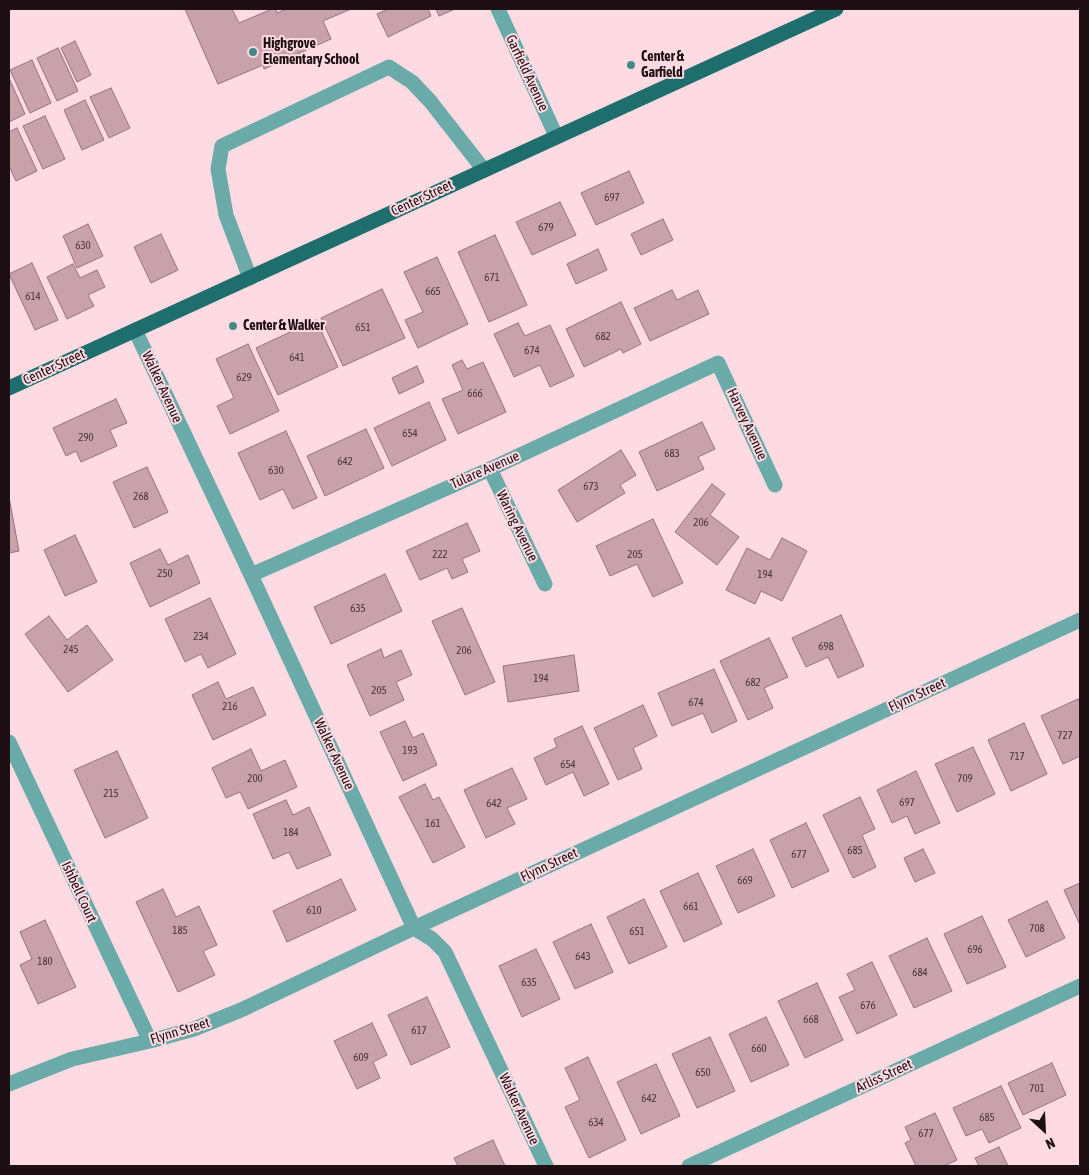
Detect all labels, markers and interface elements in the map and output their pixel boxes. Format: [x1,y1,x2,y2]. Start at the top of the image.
street label: Garfield Avenue [502,32,552,114]
place label: Highgrove Elementary School [263,36,359,68]
marker: Highgrove Elementary School [247,46,259,58]
place label: Center & Garfield [641,49,684,82]
marker: Center & Garfield [625,59,637,71]
street label: Center Street [388,176,456,220]
house number: 697 [604,191,620,205]
house number: 679 [538,221,554,235]
house number: 630 [75,239,91,253]
house number: 671 [484,271,500,285]
house number: 665 [425,285,441,299]
house number: 614 [25,290,41,304]
place label: Center & Walker [243,318,324,334]
marker: Center & Walker [227,320,239,332]
house number: 651 [355,321,371,335]
house number: 682 [595,330,611,344]
house number: 674 [524,344,540,358]
street label: Center Street [20,345,88,389]
street label: Walker Avenue [138,349,186,425]
house number: 641 [289,351,305,365]
house number: 629 [236,371,252,385]
street label: Harvey Avenue [723,386,771,462]
house number: 666 [467,387,483,401]
house number: 654 [402,427,418,441]
house number: 290 [78,431,94,445]
street label: Tulare Avenue [448,447,522,493]
house number: 683 [664,447,680,461]
house number: 642 [337,455,353,469]
house number: 630 [268,464,284,478]
house number: 673 [583,480,599,494]
street label: Waring Avenue [493,488,541,564]
house number: 268 [133,490,149,504]
house number: 206 [693,516,709,530]
house number: 222 [432,548,448,562]
house number: 205 [627,548,643,562]
house number: 250 [157,567,173,581]
house number: 194 [757,568,773,582]
house number: 635 [350,602,366,616]
house number: 234 [193,630,209,644]
house number: 698 [818,640,834,654]
house number: 245 [63,643,79,657]
house number: 206 [456,644,472,658]
house number: 194 [533,672,549,686]
street label: Flynn Street [886,674,948,716]
house number: 682 [745,676,761,690]
house number: 205 [371,684,387,698]
house number: 674 [688,696,704,710]
house number: 216 [222,700,238,714]
street label: Walker Avenue [310,716,358,792]
house number: 727 [1057,729,1073,743]
house number: 193 [402,744,418,758]
house number: 717 [1009,750,1025,764]
house number: 654 [560,758,576,772]
house number: 200 [247,772,263,786]
house number: 709 [957,772,973,786]
house number: 215 [103,787,119,801]
house number: 697 [899,796,915,810]
house number: 642 [486,797,502,811]
house number: 161 [425,817,441,831]
house number: 184 [283,826,299,840]
street label: Flynn Street [518,844,580,886]
house number: 685 [847,844,863,858]
house number: 677 [791,848,807,862]
street label: Ishbell Court [58,859,100,925]
house number: 669 [737,874,753,888]
house number: 661 [683,900,699,914]
house number: 610 [306,904,322,918]
house number: 708 [1029,922,1045,936]
house number: 185 [172,924,188,938]
house number: 651 [629,925,645,939]
house number: 696 [967,943,983,957]
house number: 643 [575,950,591,964]
house number: 180 [37,955,53,969]
house number: 684 [912,966,928,980]
house number: 635 [521,976,537,990]
house number: 676 [860,999,876,1013]
house number: 668 [803,1013,819,1027]
street label: Flynn Street [148,1014,212,1048]
house number: 617 [411,1024,427,1038]
house number: 660 [751,1042,767,1056]
house number: 609 [353,1051,369,1065]
street label: Arliss Street [853,1056,915,1096]
house number: 650 [695,1066,711,1080]
street label: Walker Avenue [495,1071,543,1147]
house number: 701 [1029,1082,1045,1096]
house number: 642 [641,1092,657,1106]
north arrow [1019,1105,1069,1155]
house number: 685 [979,1111,995,1125]
house number: 634 [588,1116,604,1130]
house number: 677 [918,1127,934,1141]
text: N [1043,1135,1057,1153]

